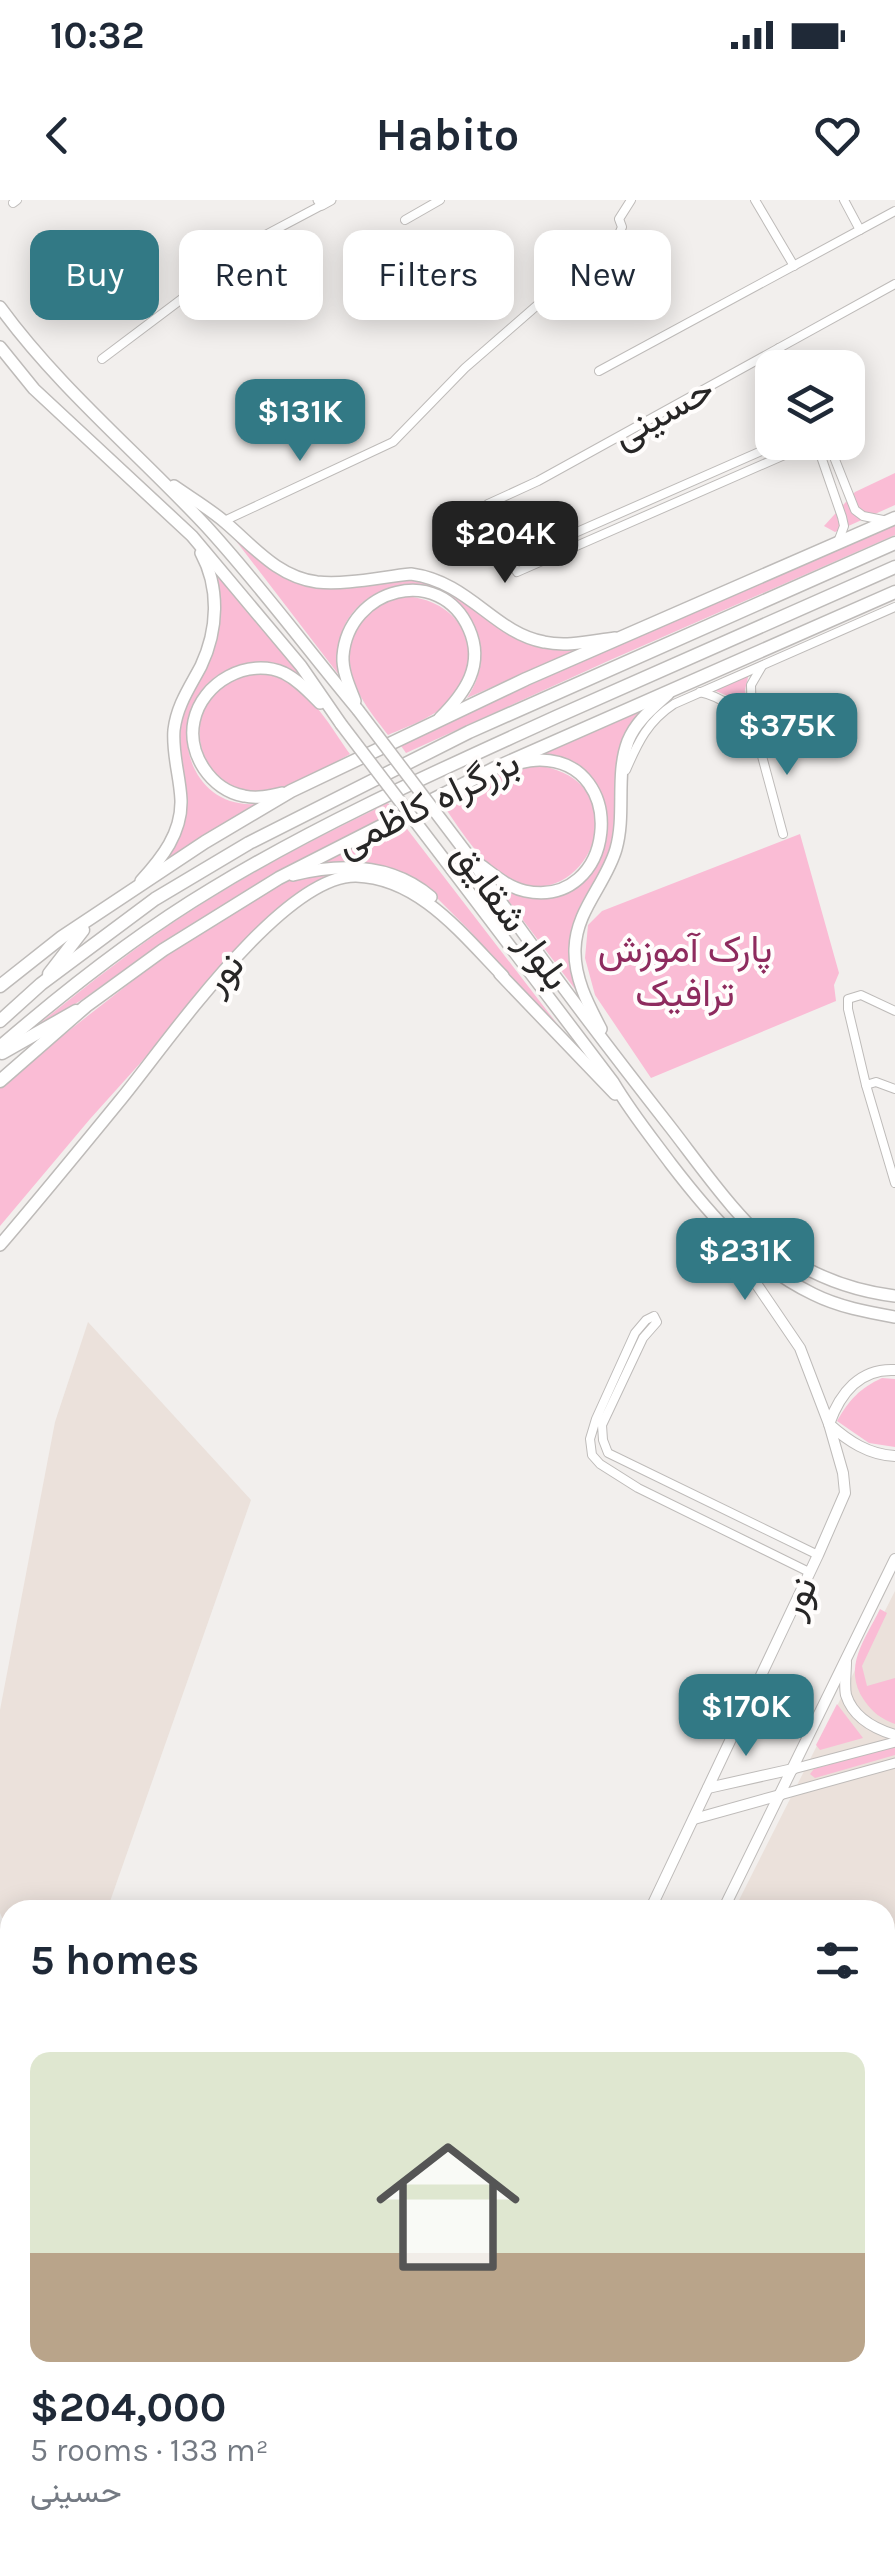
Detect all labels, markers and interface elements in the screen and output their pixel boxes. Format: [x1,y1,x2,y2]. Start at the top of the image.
text: 10:32 [50,13,144,58]
icon: back [30,108,85,163]
icon: heart [810,108,865,163]
text: Habito [376,109,519,161]
chip: Buy [30,230,159,320]
chip: Rent [179,230,323,320]
chip: Filters [343,230,514,320]
chip: New [534,230,671,320]
map controls [755,350,865,460]
button: layers [755,350,865,460]
street label: حسینی [605,366,721,458]
pin: $131K [230,379,370,464]
text: $131K [257,393,343,430]
pin: $204K [435,501,575,586]
text: $204K [454,515,556,552]
pin: $375K [717,693,857,778]
text: $375K [738,707,836,744]
street label: بزرگراه کاظمی [329,739,527,867]
street label: بلوار شقایق [443,834,579,998]
park label: پارک آموزش ترافیک [598,927,772,1016]
street label: نور [192,943,253,1004]
pin: $231K [675,1218,815,1303]
text: $231K [698,1232,792,1269]
street label: نور [769,1569,827,1626]
pin: $170K [676,1674,816,1759]
text: $170K [701,1688,791,1725]
icon: filters [810,1933,865,1988]
text: 5 homes [30,1935,199,1985]
icon: home [358,2117,538,2297]
text: $204,000 [30,2382,226,2432]
text: 5 rooms · 133 m² [30,2432,269,2469]
text: حسینی [30,2473,122,2510]

